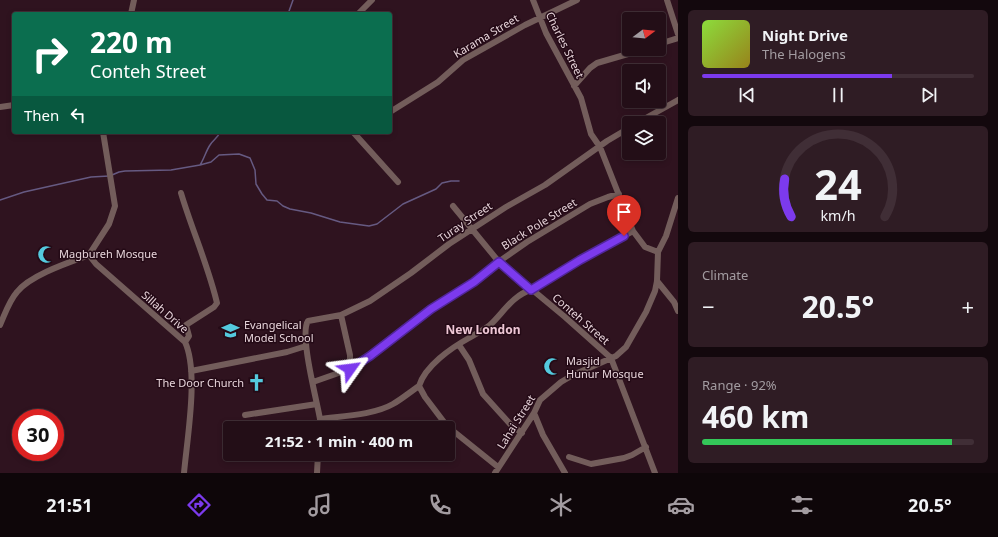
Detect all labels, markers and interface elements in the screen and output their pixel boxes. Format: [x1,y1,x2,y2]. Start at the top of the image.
street label: Charles Street [543,9,588,81]
street label: Karama Street [450,10,521,61]
north arrow [622,12,666,56]
map controls [622,12,666,160]
text: 220 m [90,23,173,61]
text: Night Drive [762,25,848,45]
icon: right [24,28,76,80]
text: The Halogens [762,45,846,63]
text: Conteh Street [90,59,206,83]
button: sound [622,64,666,108]
icon: previous [736,84,758,106]
icon: pause [827,84,849,106]
icon: next [918,84,940,106]
icon: left [67,104,89,126]
text: Then [24,105,59,125]
button: layers [622,116,666,160]
text: 24 [814,155,862,211]
street label: Black Pole Street [498,194,579,253]
pin [607,195,641,236]
street label: Turay Street [435,198,495,245]
icon: arrive [613,201,635,223]
text: km/h [820,205,856,224]
mosque icon: Magbureh Mosque [36,244,56,264]
place label: Magbureh Mosque [59,246,157,261]
text: Climate [702,266,748,284]
text: 20.5° [802,286,874,327]
street label: Sillah Drive [139,287,192,336]
street label: Conteh Street [550,290,613,348]
text: − [702,291,715,321]
text: + [961,291,974,321]
place label: Evangelical Model School [244,317,314,345]
school or university icon: Evangelical Model School [221,321,241,341]
district label: New London [446,321,520,338]
position arrow [329,348,371,390]
place label: Masjid Hunur Mosque [566,353,644,381]
mosque icon: Masjid Hunur Mosque [543,357,563,377]
church icon: The Door Church [247,373,267,393]
place label: The Door Church [156,375,244,390]
text: Range · 92% [702,376,777,394]
street label: Lahai Street [493,392,538,452]
text: 460 km [702,396,809,437]
speed limit sign: 30 [12,409,64,461]
text: 21:52 · 1 min · 400 m [265,431,413,451]
icon: directions [185,491,213,519]
icon: music [306,491,334,519]
icon: phone [426,491,454,519]
icon: climate [547,491,575,519]
icon: car [667,491,695,519]
icon: filters [788,491,816,519]
text: 21:51 [46,493,93,517]
text: 20.5° [908,493,952,517]

